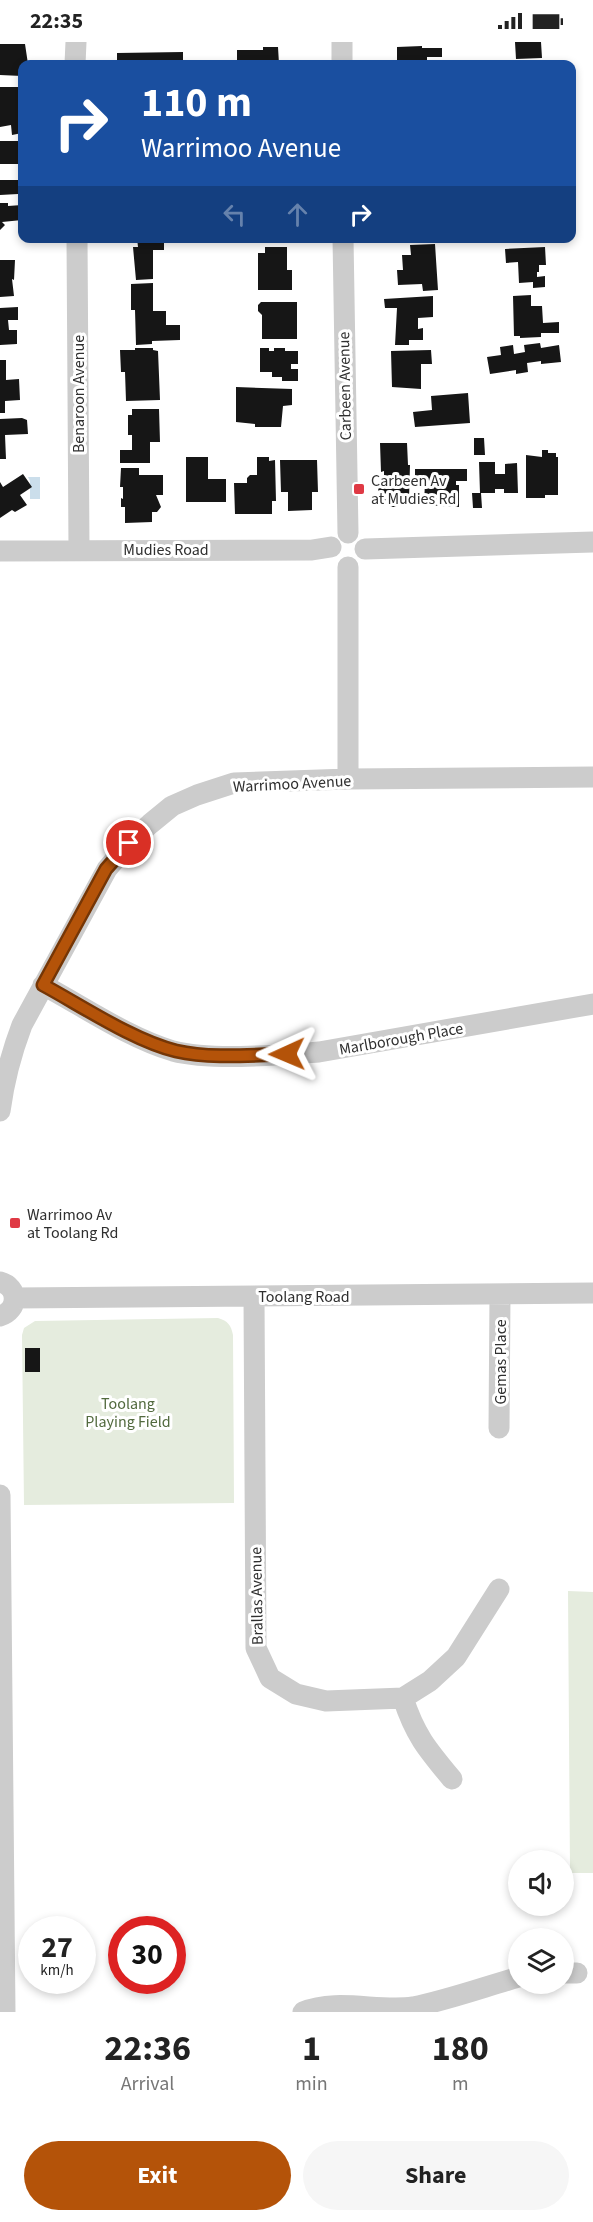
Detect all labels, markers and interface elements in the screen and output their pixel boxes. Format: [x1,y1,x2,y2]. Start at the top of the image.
text: 22:35 [30,5,83,37]
text: 110 m [141,73,252,133]
icon: right [42,84,120,162]
text: Warrimoo Avenue [141,129,341,168]
icon: left [218,198,251,231]
icon: ahead [281,198,314,231]
icon: right [344,198,377,231]
street label: Carbeen Avenue [333,331,357,441]
street label: Benaroon Avenue [68,335,90,453]
place label: Carbeen Av at Mudies Rd [371,470,456,510]
marker: Carbeen Av at Mudies Rd [352,482,366,496]
street label: Mudies Road [123,539,209,561]
street label: Warrimoo Avenue [232,770,352,798]
pin [103,817,154,868]
icon: arrive [112,826,145,859]
street label: Marlborough Place [337,1017,465,1061]
position arrow [255,1022,319,1086]
place label: Warrimoo Av at Toolang Rd [27,1204,118,1244]
marker: Warrimoo Av at Toolang Rd [8,1216,22,1230]
street label: Toolang Road [258,1286,350,1308]
street label: Gemas Place [490,1319,512,1405]
park label: Toolang Playing Field [85,1393,171,1433]
street label: Brallas Avenue [245,1547,269,1645]
map controls [508,1850,574,1994]
button: sound [508,1850,574,1916]
speed limit sign: 30 [108,1916,186,1994]
text: 27 [41,1926,73,1969]
button: layers [508,1928,574,1994]
text: km/h [40,1960,74,1981]
text: 22:36 [104,2023,191,2074]
text: 1 [302,2023,321,2074]
text: 180 [432,2023,489,2074]
text: Arrival [121,2070,174,2098]
text: min [295,2070,328,2098]
text: m [452,2070,469,2098]
button: Exit [24,2141,291,2210]
button: Share [303,2141,569,2210]

